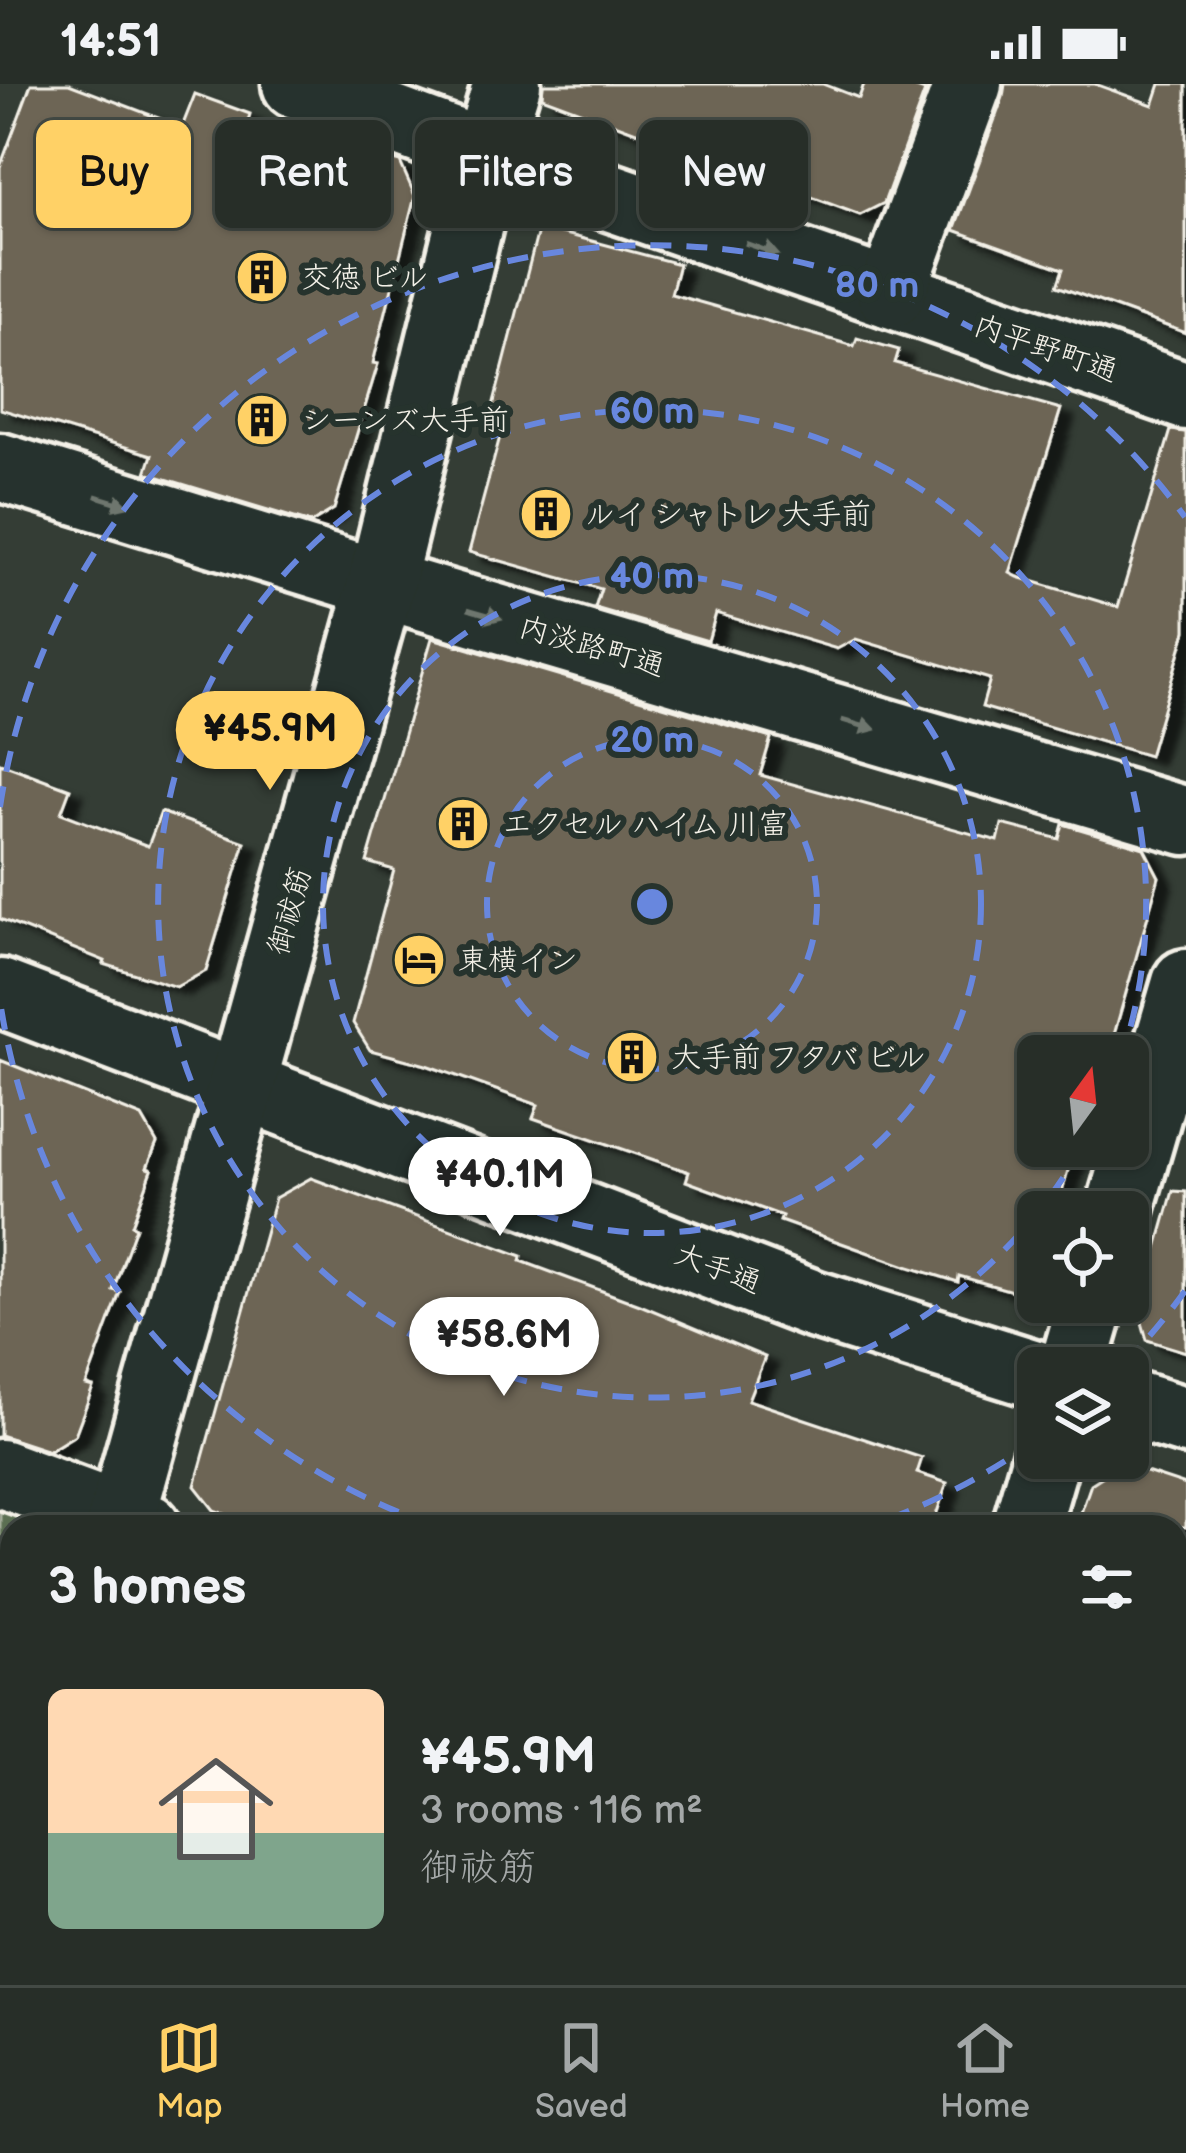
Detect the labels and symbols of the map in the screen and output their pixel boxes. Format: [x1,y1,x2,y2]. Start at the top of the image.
one-way arrow [744,241,780,259]
building icon: 交徳 ビル [234,249,290,305]
place label: 交徳 ビル [301,260,429,296]
text: 80 m [835,265,919,308]
street label: 内平野町通 [969,308,1122,390]
text: 60 m [610,391,694,434]
building icon: シーンズ大手前 [234,392,290,448]
place label: シーンズ大手前 [301,403,509,439]
building icon: ルイ シャトレ 大手前 [518,486,574,542]
one-way arrow [94,493,131,511]
place label: ルイ シャトレ 大手前 [585,497,871,533]
text: 40 m [610,556,694,599]
one-way arrow [467,606,504,624]
street label: 内淡路町通 [515,609,669,685]
pin: ¥45.9M [172,691,368,793]
one-way arrow [841,717,878,735]
text: 20 m [610,720,694,763]
building icon: エクセル ハイム 川富 [435,796,491,852]
place label: エクセル ハイム 川富 [502,807,788,843]
street label: 御祓筋 [260,863,320,959]
centre of rings [631,883,673,925]
hotel icon: 東横イン [391,932,447,988]
place label: 東横イン [458,943,578,979]
building icon: 大手前 フタバ ビル [604,1029,660,1085]
north arrow [1017,1035,1149,1167]
place label: 大手前 フタバ ビル [671,1040,926,1076]
pin: ¥40.1M [402,1137,598,1239]
street label: 大手通 [669,1236,766,1302]
pin: ¥58.6M [406,1297,602,1399]

